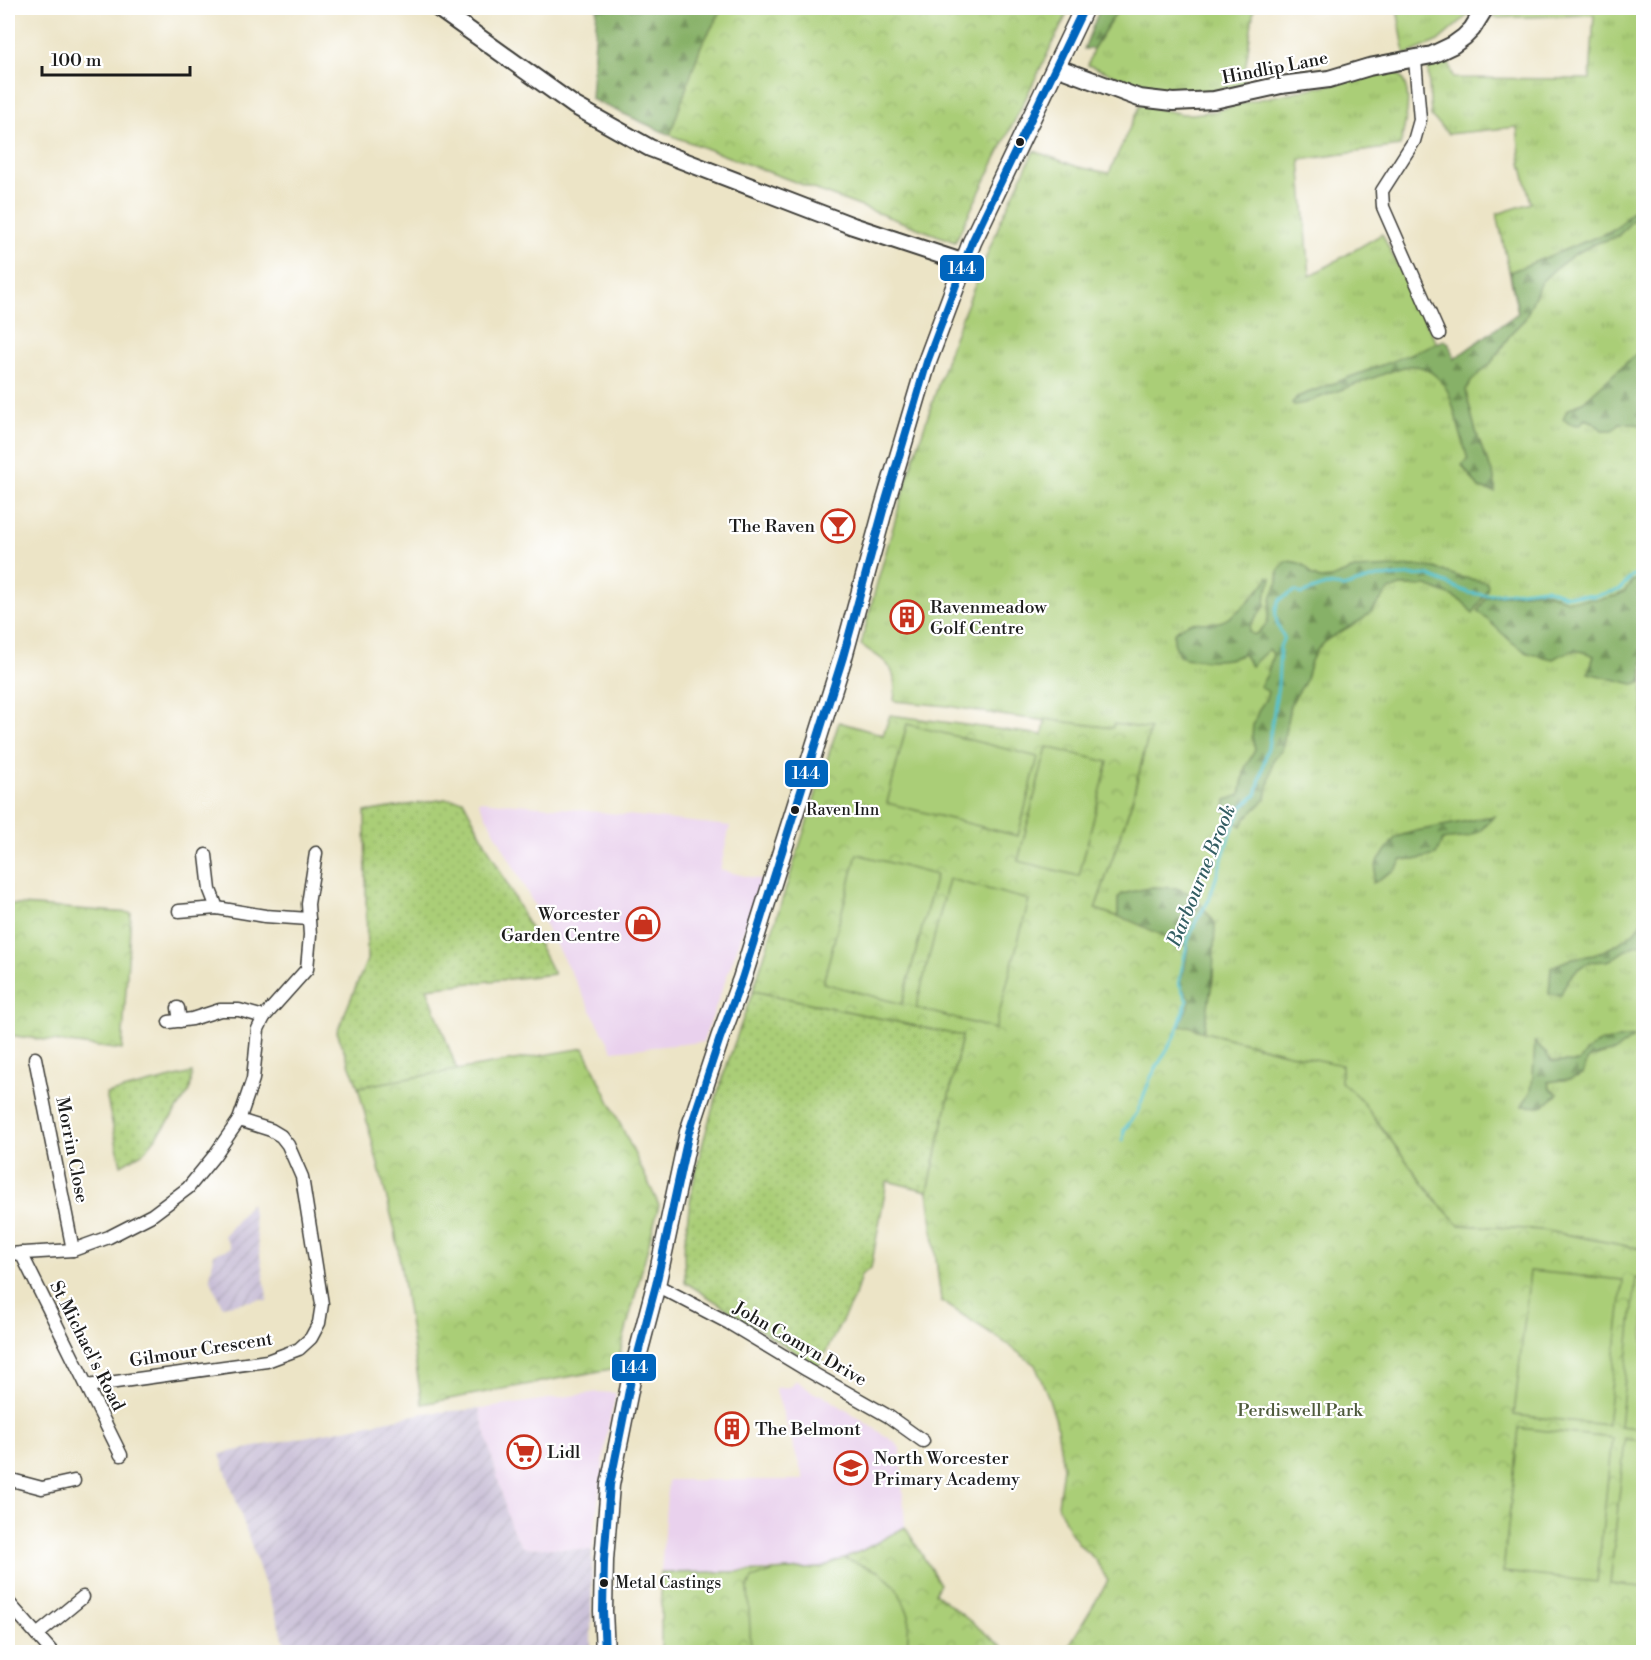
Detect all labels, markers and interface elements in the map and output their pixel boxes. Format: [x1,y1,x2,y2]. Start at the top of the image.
scale bar [42,39,190,77]
street label: Hindlip Lane [1220,46,1330,90]
text: 100 m [51,49,102,72]
unlabelled marker [1014,136,1026,148]
line badge: 144 [939,254,985,282]
text: 144 [948,259,977,279]
bar icon: The Raven [820,508,856,544]
place label: The Raven [729,515,815,538]
place label: Ravenmeadow Golf Centre [930,596,1047,640]
building icon: Ravenmeadow Golf Centre [889,599,925,635]
line badge: 144 [784,759,829,788]
text: 144 [792,764,821,784]
place label: Raven Inn [806,800,880,820]
water label: Barbourne Brook [1162,801,1242,952]
marker: Raven Inn [789,804,801,816]
place label: Worcester Garden Centre [501,903,620,947]
shop icon: Worcester Garden Centre [625,906,661,942]
street label: Morrin Close [50,1095,94,1205]
street label: St Michael's Road [44,1277,130,1416]
street label: John Comyn Drive [728,1296,871,1391]
street label: Gilmour Crescent [128,1327,275,1373]
line badge: 144 [611,1353,657,1382]
text: 144 [620,1358,649,1378]
park label: Perdiswell Park [1237,1399,1364,1422]
building icon: The Belmont [714,1411,750,1447]
place label: The Belmont [755,1418,862,1441]
supermarket icon: Lidl [506,1434,542,1470]
place label: Lidl [547,1441,581,1464]
place label: North Worcester Primary Academy [874,1447,1020,1491]
school or university icon: North Worcester Primary Academy [833,1450,869,1486]
place label: Metal Castings [615,1573,721,1593]
marker: Metal Castings [598,1577,610,1589]

